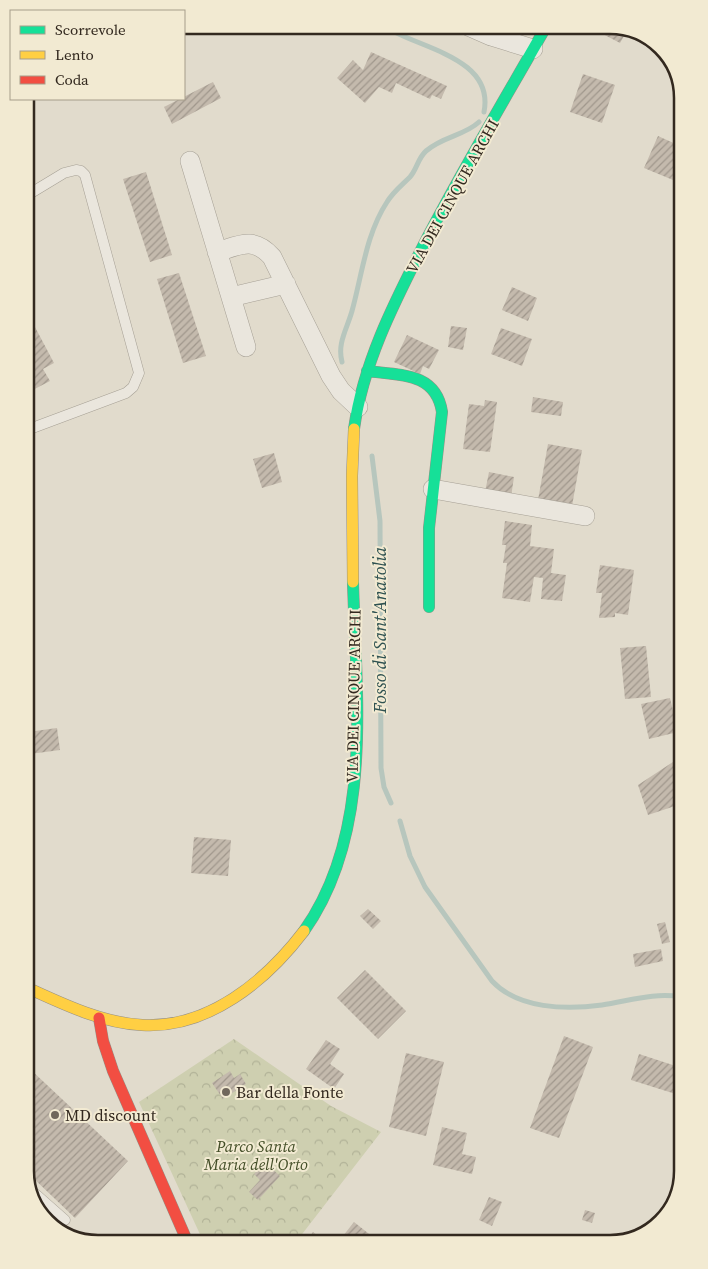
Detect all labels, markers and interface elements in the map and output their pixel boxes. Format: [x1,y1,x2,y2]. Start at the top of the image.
legend [10,10,185,100]
text: Scorrevole [55,19,126,40]
text: Lento [55,44,94,65]
text: Coda [55,69,89,90]
street label: VIA DEI CINQUE ARCHI [400,115,504,277]
water label: Fosso di Sant'Anatolia [367,546,392,714]
street label: VIA DEI CINQUE ARCHI [340,609,366,783]
place label: Bar della Fonte [236,1081,343,1103]
marker: Bar della Fonte [220,1086,232,1098]
place label: MD discount [65,1104,157,1126]
marker: MD discount [49,1109,61,1121]
park label: Parco Santa Maria dell'Orto [203,1135,308,1175]

